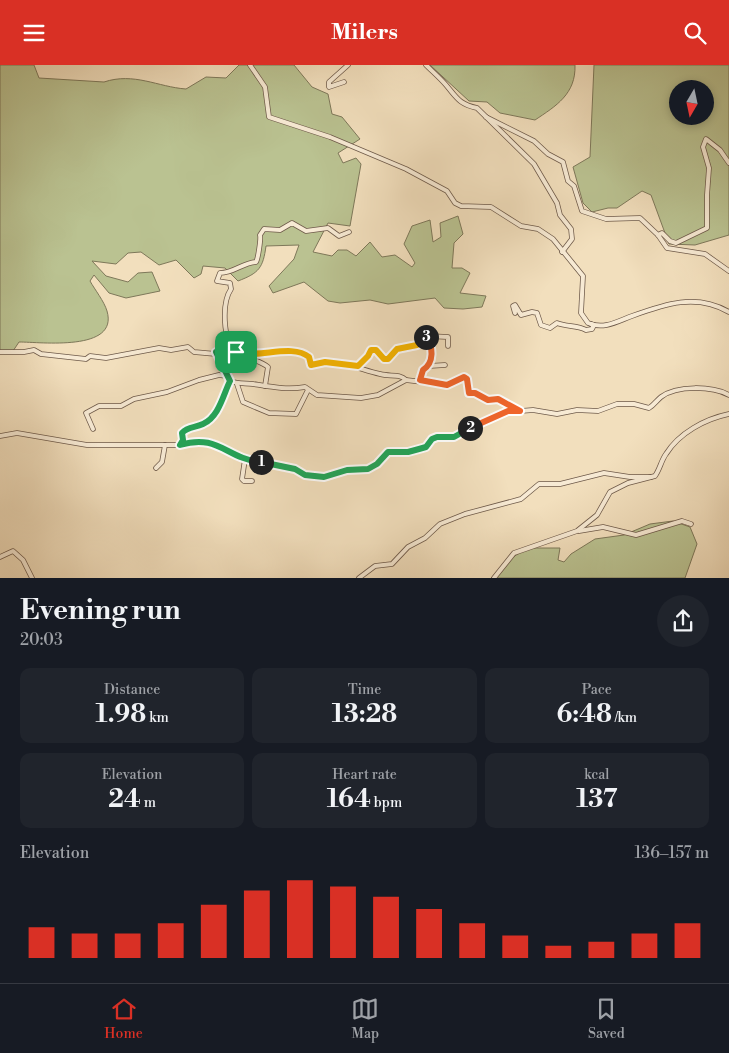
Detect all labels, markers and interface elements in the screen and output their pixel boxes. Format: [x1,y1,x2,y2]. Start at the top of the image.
icon: menu [20,19,48,47]
text: Milers [331,19,398,46]
icon: search [681,19,709,47]
north arrow [669,80,714,125]
map controls [669,80,714,125]
pin: 3 [414,325,438,349]
text: 3 [422,328,431,346]
pin [215,331,257,373]
icon: arrive [222,338,250,366]
pin: 2 [458,415,482,441]
text: 2 [466,419,475,437]
pin: 1 [248,449,274,475]
text: 1 [258,453,265,471]
text: Evening run [20,593,181,628]
button: share [657,595,709,647]
text: 20:03 [20,630,63,650]
text: Distance [104,681,160,699]
text: Time [348,681,381,699]
text: Pace [582,681,612,699]
text: 1.98 [96,699,146,730]
text: 13:28 [332,699,397,730]
text: 6:48 [557,699,612,730]
text: km [146,709,169,727]
text: /km [612,709,637,727]
text: Elevation [102,766,162,784]
text: Heart rate [332,766,397,784]
text: kcal [584,766,610,784]
text: 24 [108,784,141,815]
text: 164 [327,784,371,815]
text: 137 [576,784,617,815]
text: m [141,794,156,812]
text: bpm [371,794,402,812]
text: Elevation [20,843,89,863]
text: 136–157 m [634,843,709,863]
tab: Home [104,995,143,1043]
tab: Map [351,995,379,1043]
tab: Saved [588,995,625,1043]

